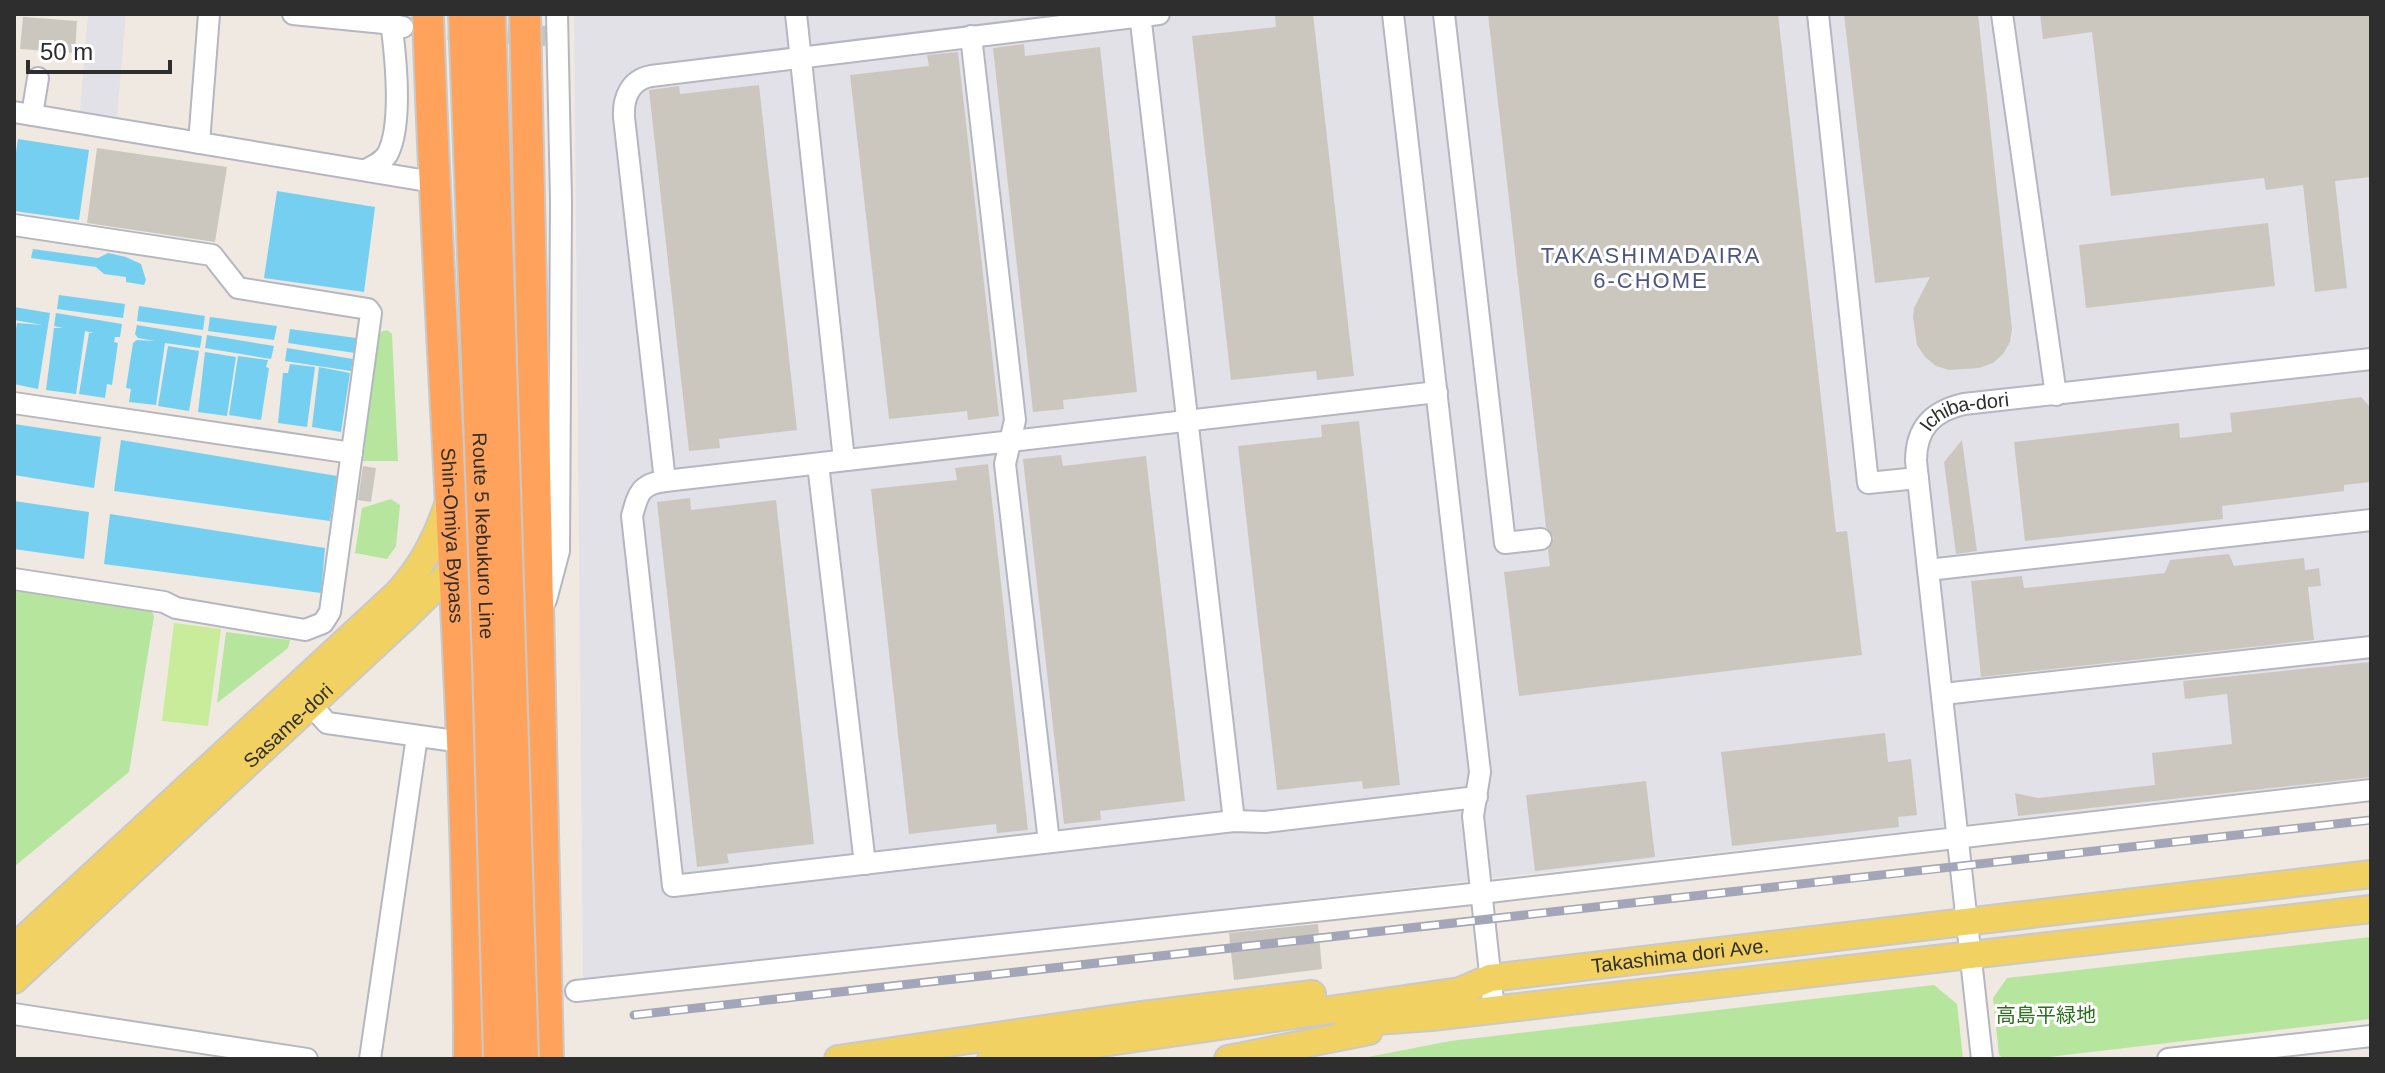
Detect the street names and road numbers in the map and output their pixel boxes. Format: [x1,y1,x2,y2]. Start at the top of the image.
street label: Ichiba-dori [1915,388,2010,435]
street label: Route 5 Ikebukuro Line [469,432,498,639]
street label: Shin-Omiya Bypass [437,447,468,624]
street label: Sasame-dori [239,679,337,772]
street label: Takashima dori Ave. [1590,934,1770,977]

